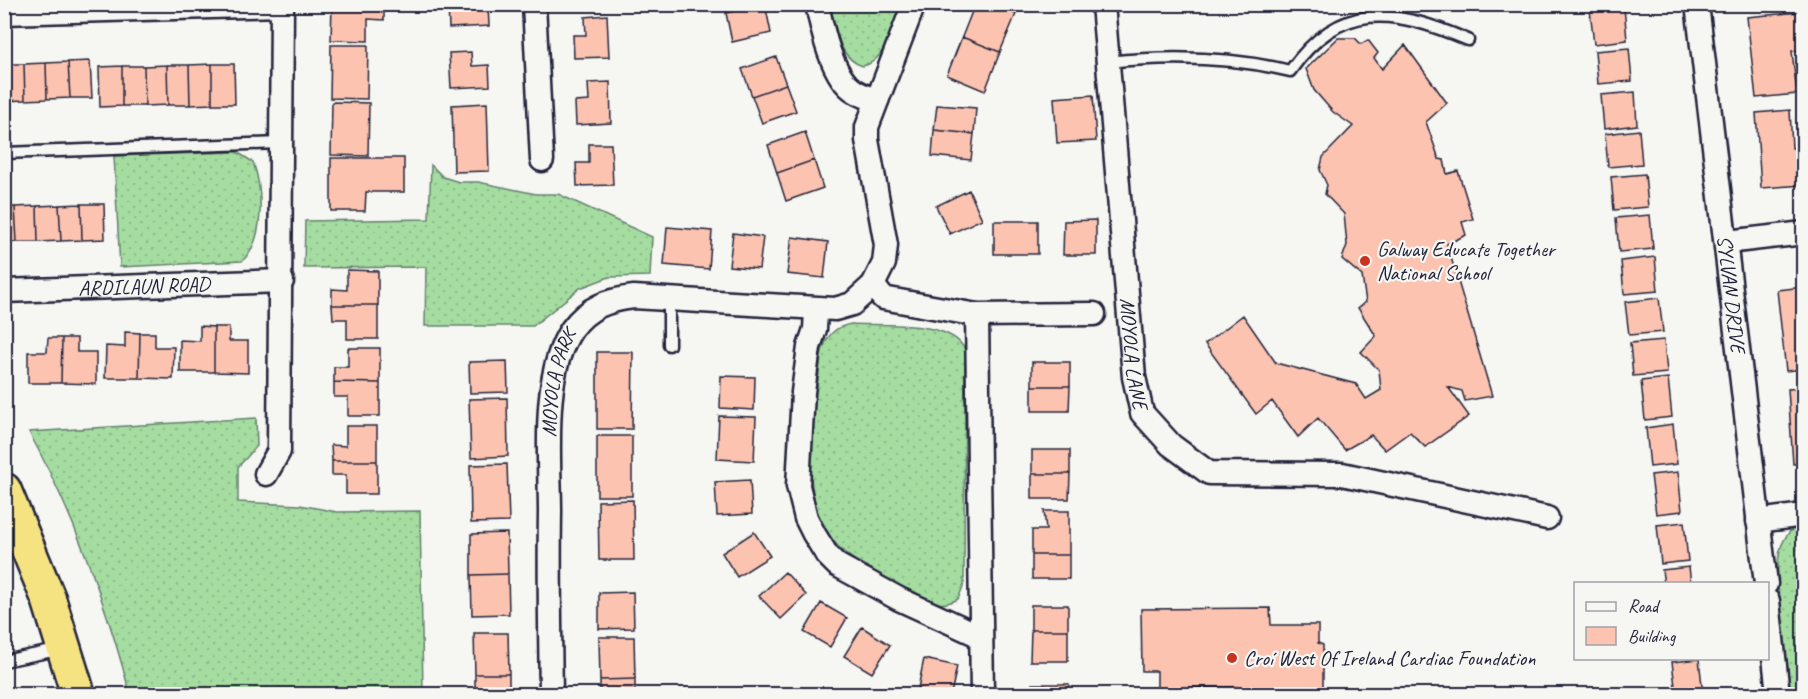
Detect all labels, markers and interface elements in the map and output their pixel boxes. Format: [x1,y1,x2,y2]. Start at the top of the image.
street label: SYLVAN DRIVE [1712,234,1752,357]
place label: Galway Educate Together National School [1377,236,1557,286]
marker: Galway Educate Together National School [1358,254,1372,268]
street label: ARDILAUN ROAD [78,271,212,301]
street label: MOYOLA LANE [1114,297,1154,414]
street label: MOYOLA PARK [536,321,584,437]
legend [1574,582,1769,660]
text: Road [1628,595,1661,617]
text: Building [1628,625,1677,647]
place label: Croí West Of Ireland Cardiac Foundation [1244,645,1536,671]
marker: Croí West Of Ireland Cardiac Foundation [1225,651,1239,665]

